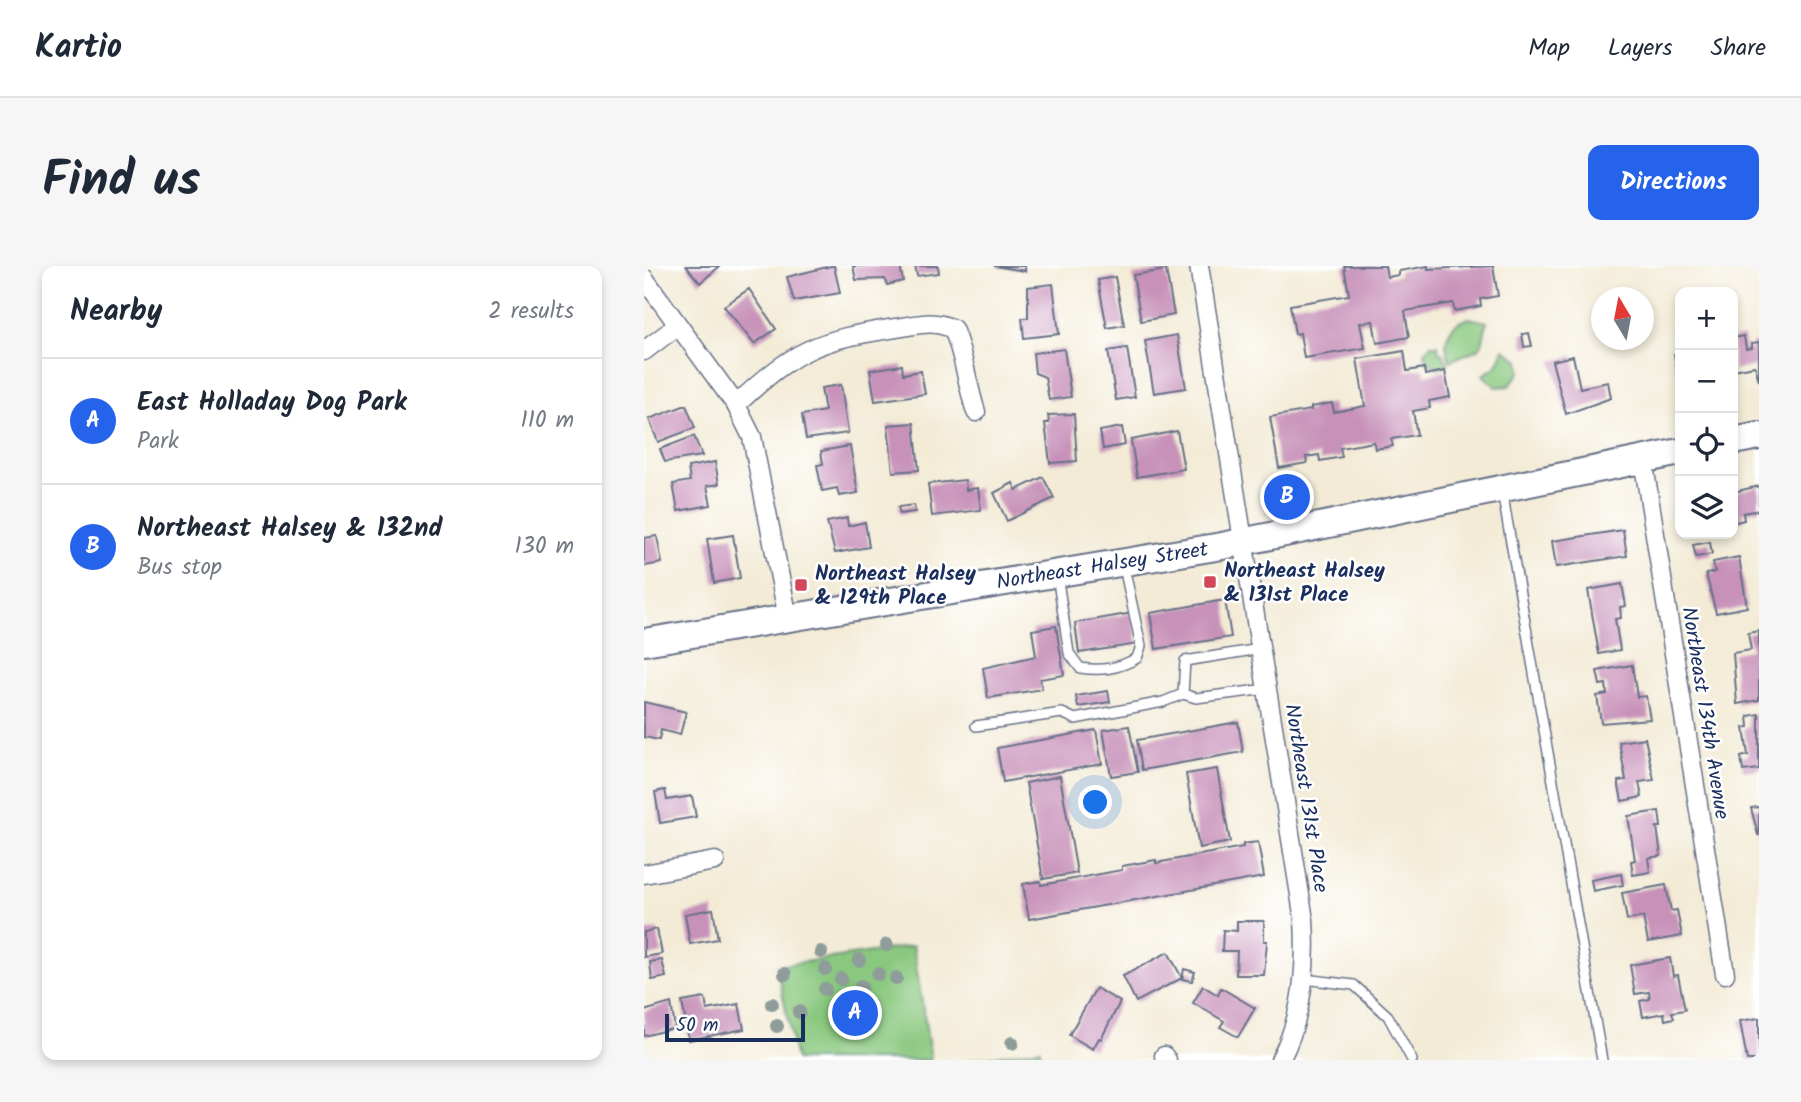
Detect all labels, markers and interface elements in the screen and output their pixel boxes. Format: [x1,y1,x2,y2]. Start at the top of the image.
text: Kartio [35,22,122,75]
text: Map [1528,29,1570,68]
text: Layers [1608,29,1672,68]
text: Share [1710,29,1766,68]
text: Find us [42,143,200,221]
button: Directions [1588,145,1759,220]
north arrow [1591,287,1654,350]
map controls [1675,287,1738,539]
button: + [1675,287,1738,350]
text: Nearby [70,288,162,336]
text: 2 results [488,294,574,330]
button: − [1675,350,1738,413]
text: East Holladay Dog Park [137,382,407,424]
text: A [86,403,100,439]
text: 110 m [521,403,574,439]
button: locate [1675,413,1738,476]
text: Park [137,424,179,460]
pin: B [1264,471,1310,523]
button: layers [1675,476,1738,539]
text: Northeast Halsey & 132nd [137,508,442,550]
text: B [86,529,100,565]
text: 130 m [515,529,574,565]
street label: Northeast Halsey Street [994,533,1211,600]
text: Bus stop [137,550,222,586]
place label: Northeast Halsey & 131st Place [1224,555,1385,612]
place label: Northeast Halsey & 129th Place [815,558,976,615]
marker: Northeast Halsey & 131st Place [1202,574,1218,590]
marker: Northeast Halsey & 129th Place [793,577,809,593]
street label: Northeast 134th Avenue [1671,605,1738,822]
street label: Northeast 131st Place [1274,701,1337,896]
your location [1078,785,1112,819]
pin: A [832,987,878,1039]
scale bar [665,1011,805,1043]
text: 50 m [676,1011,718,1041]

